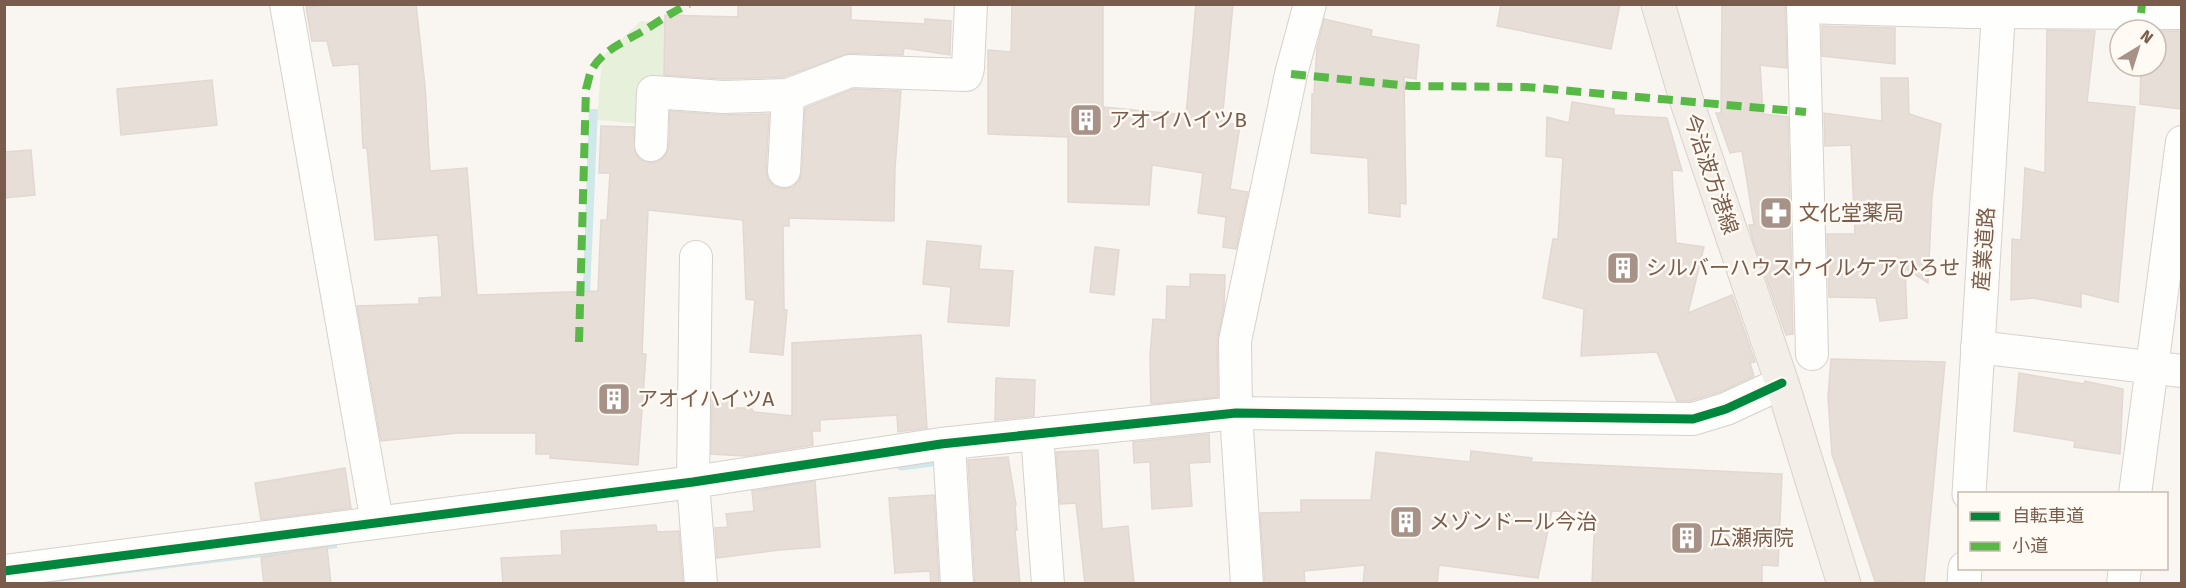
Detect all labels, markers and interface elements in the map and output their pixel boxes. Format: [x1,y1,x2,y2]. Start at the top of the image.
north arrow [2108,18,2168,78]
text: N [2137,26,2157,47]
building icon: アオイハイツB [1068,102,1104,138]
place label: アオイハイツB [1109,107,1247,133]
street label: 今治波方港線 [1678,110,1744,238]
pharmacy icon: 文化堂薬局 [1758,195,1794,231]
place label: 文化堂薬局 [1799,200,1904,226]
street label: 産業道路 [1968,206,2000,292]
building icon: シルバーハウスウイルケアひろせ [1605,250,1641,286]
place label: シルバーハウスウイルケアひろせ [1646,255,1961,281]
building icon: アオイハイツA [596,381,632,417]
place label: アオイハイツA [637,386,774,412]
legend [1958,492,2168,570]
building icon: メゾンドール今治 [1388,504,1424,540]
text: 自転車道 [2012,505,2084,527]
place label: メゾンドール今治 [1429,509,1597,535]
building icon: 広瀬病院 [1669,520,1705,556]
place label: 広瀬病院 [1710,525,1794,551]
text: 小道 [2012,535,2048,557]

